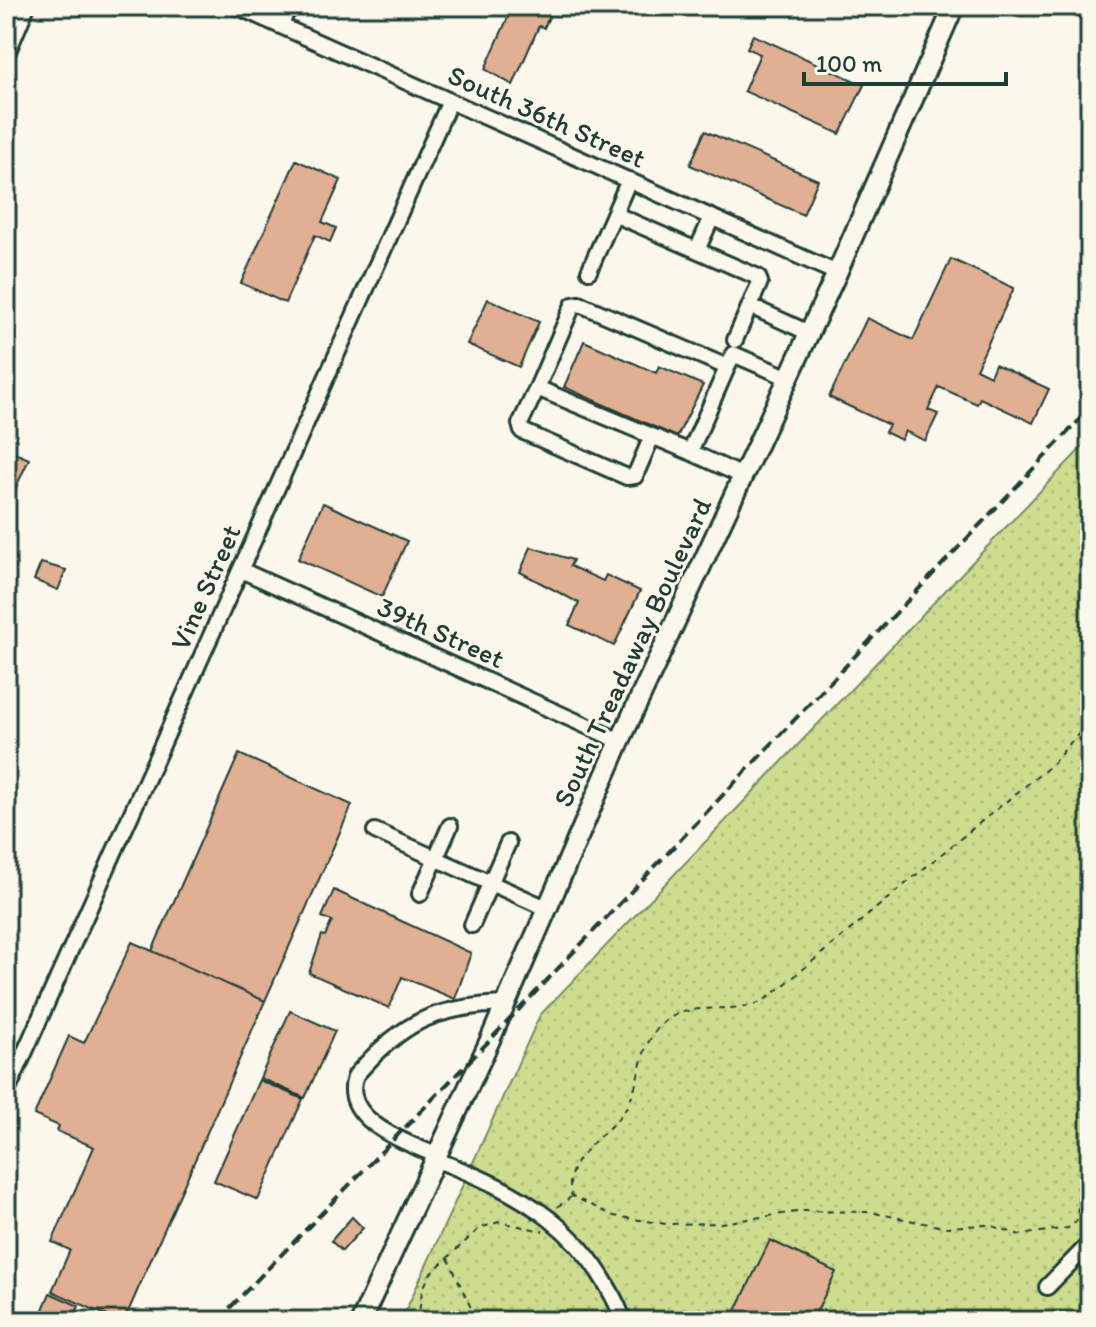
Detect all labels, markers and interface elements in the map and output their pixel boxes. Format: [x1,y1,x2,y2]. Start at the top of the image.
scale bar [804,36,1006,86]
text: 100 m [816,49,882,78]
street label: South 36th Street [443,57,651,175]
street label: South Treadaway Boulevard [545,492,719,812]
street label: Vine Street [162,519,248,655]
street label: 39th Street [372,589,510,675]

